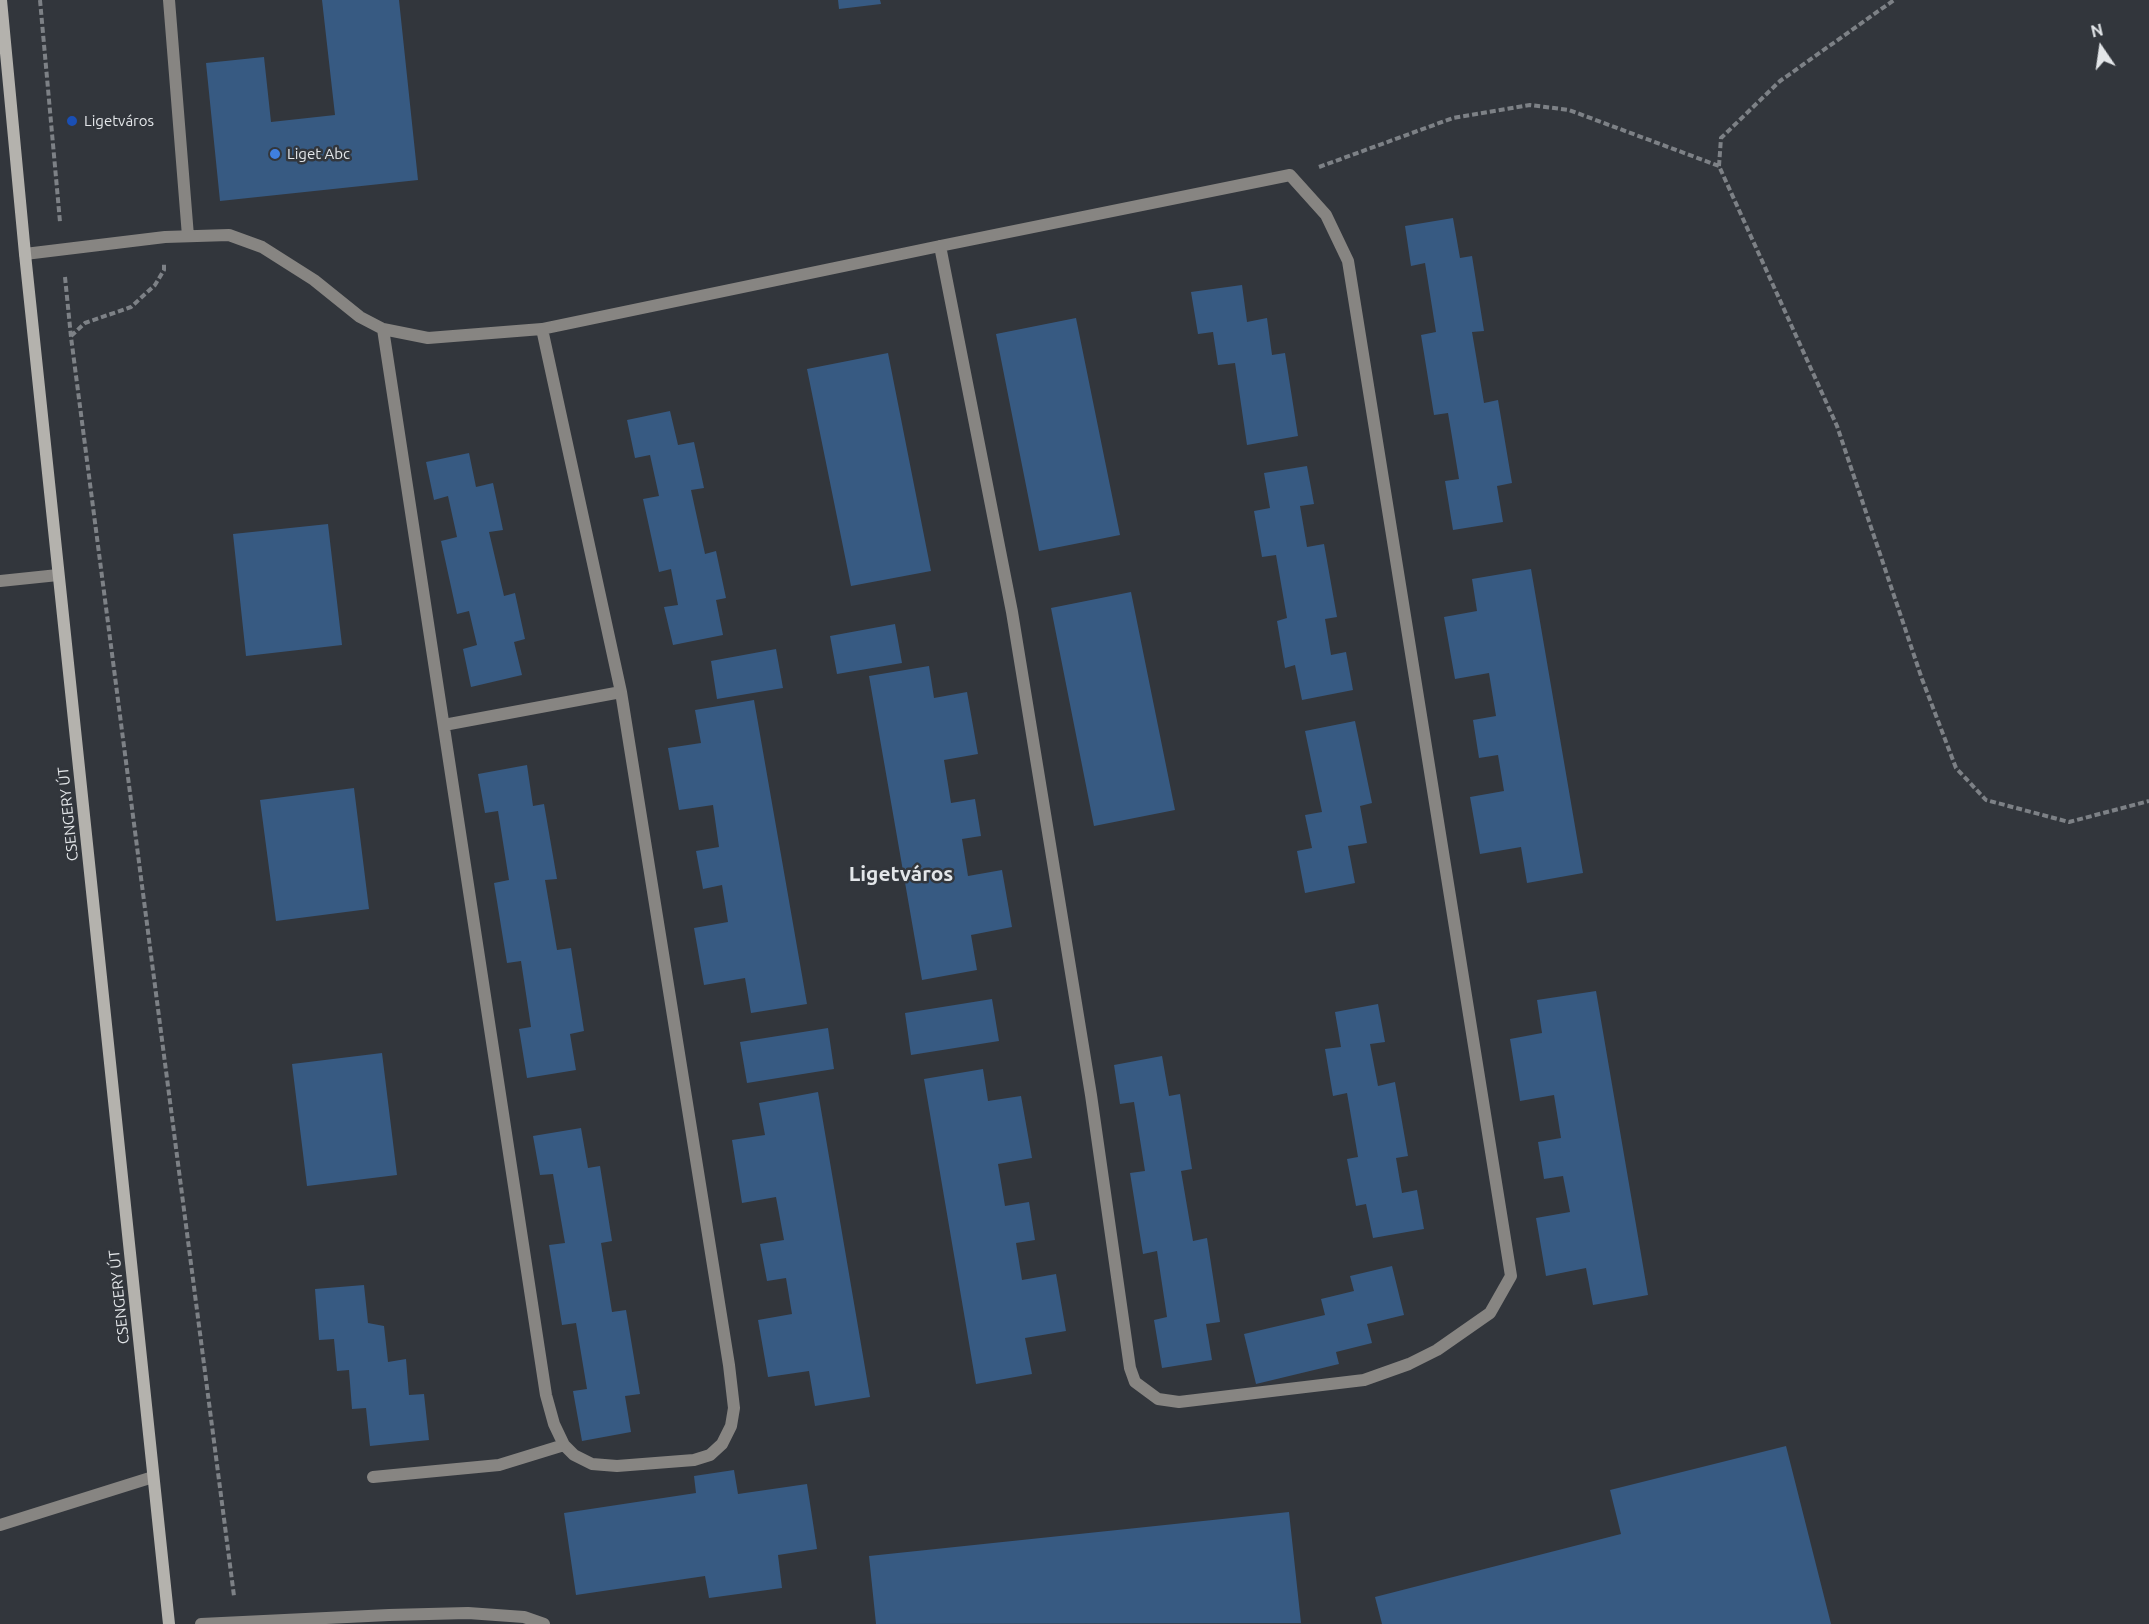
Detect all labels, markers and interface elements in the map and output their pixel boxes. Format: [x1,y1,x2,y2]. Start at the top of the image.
north arrow [2071,18,2131,78]
text: N [2089,20,2105,41]
place label: Ligetváros [84,112,154,130]
marker: Ligetváros [65,114,79,128]
place label: Liget Abc [287,145,350,163]
marker: Liget Abc [268,147,282,161]
street label: CSENGERY ÚT [54,766,82,862]
district label: Ligetváros [849,861,953,887]
street label: CSENGERY ÚT [105,1249,133,1345]

